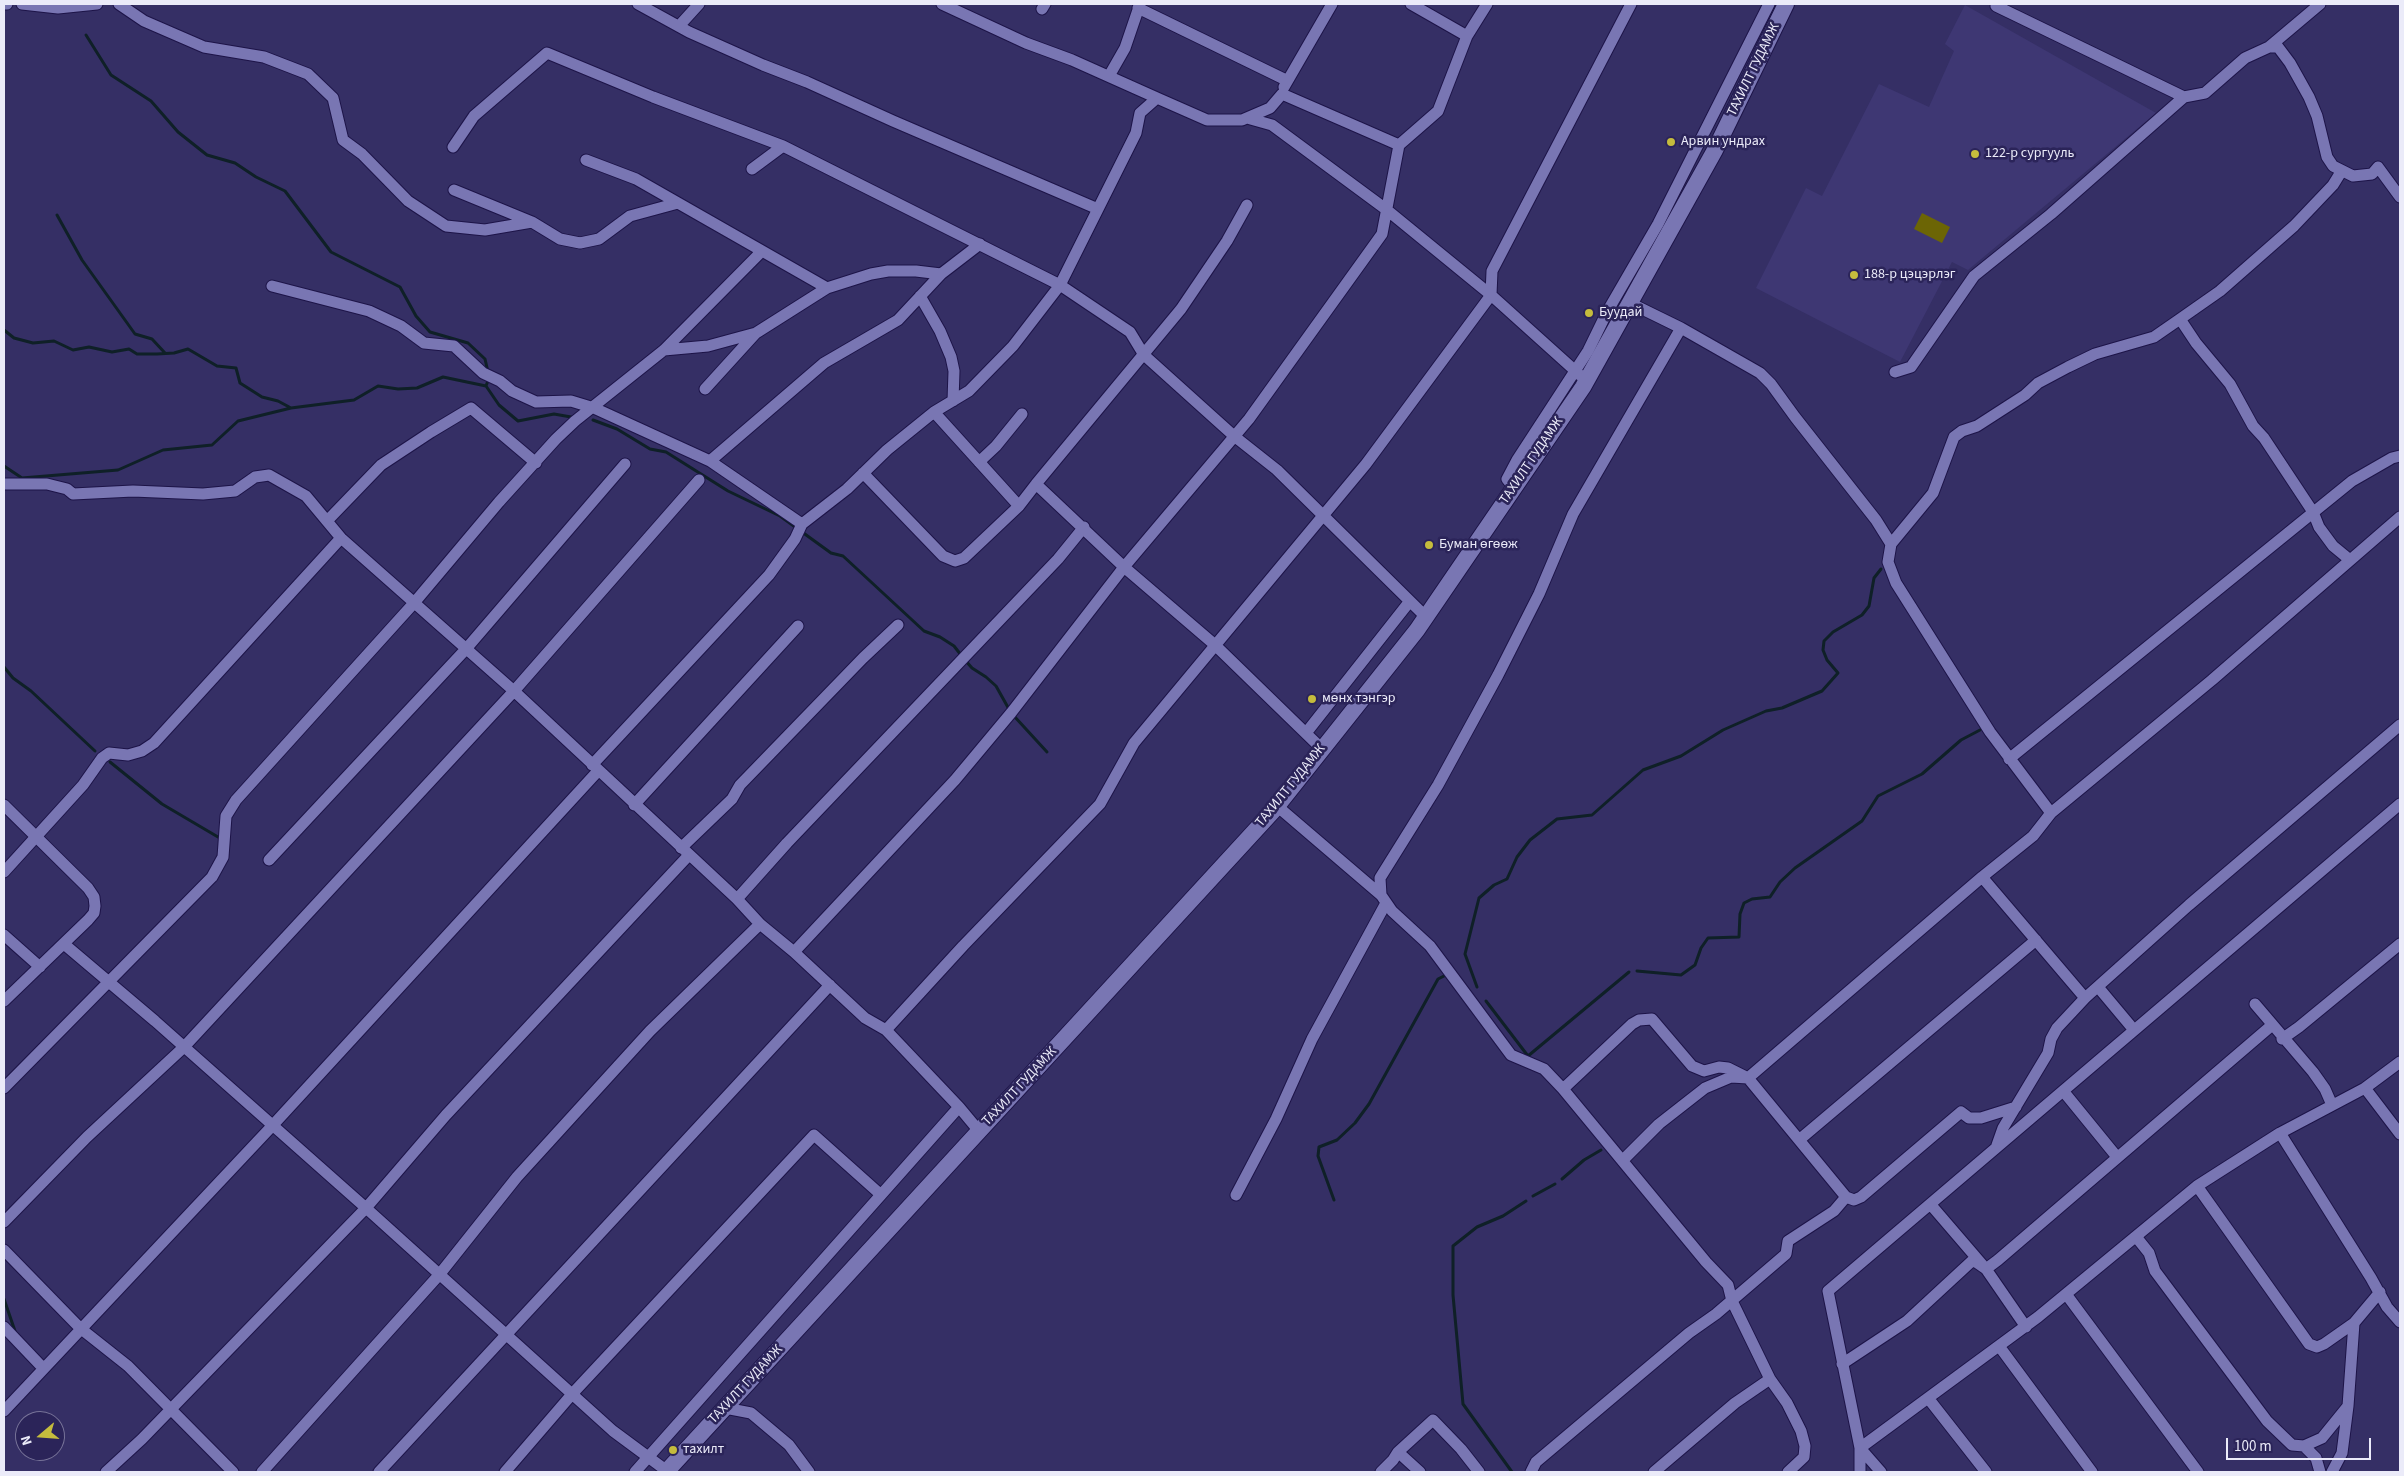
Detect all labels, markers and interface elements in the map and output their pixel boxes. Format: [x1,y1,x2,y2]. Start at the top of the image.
street label: ТАХИЛТ ГУДАМЖ [1724,21,1784,119]
place label: Арвин ундрах [1681,134,1765,150]
marker: Арвин ундрах [1665,136,1677,148]
place label: 122-р сургууль [1985,146,2074,162]
marker: 122-р сургууль [1969,148,1981,160]
place label: 188-р цэцэрлэг [1864,267,1956,283]
marker: 188-р цэцэрлэг [1848,269,1860,281]
place label: Буудай [1599,305,1642,321]
marker: Буудай [1583,307,1595,319]
street label: ТАХИЛТ ГУДАМЖ [1497,414,1567,508]
place label: Буман өгөөж [1439,537,1518,553]
marker: Буман өгөөж [1423,539,1435,551]
place label: мөнх тэнгэр [1322,691,1396,707]
marker: мөнх тэнгэр [1306,693,1318,705]
street label: ТАХИЛТ ГУДАМЖ [1252,741,1330,831]
street label: ТАХИЛТ ГУДАМЖ [979,1044,1061,1130]
street label: ТАХИЛТ ГУДАМЖ [705,1342,787,1428]
north arrow [15,1411,65,1461]
scale bar [2229,1428,2374,1460]
text: N [16,1433,38,1448]
text: 100 m [2234,1436,2272,1457]
place label: тахилт [683,1442,724,1458]
marker: тахилт [667,1444,679,1456]

